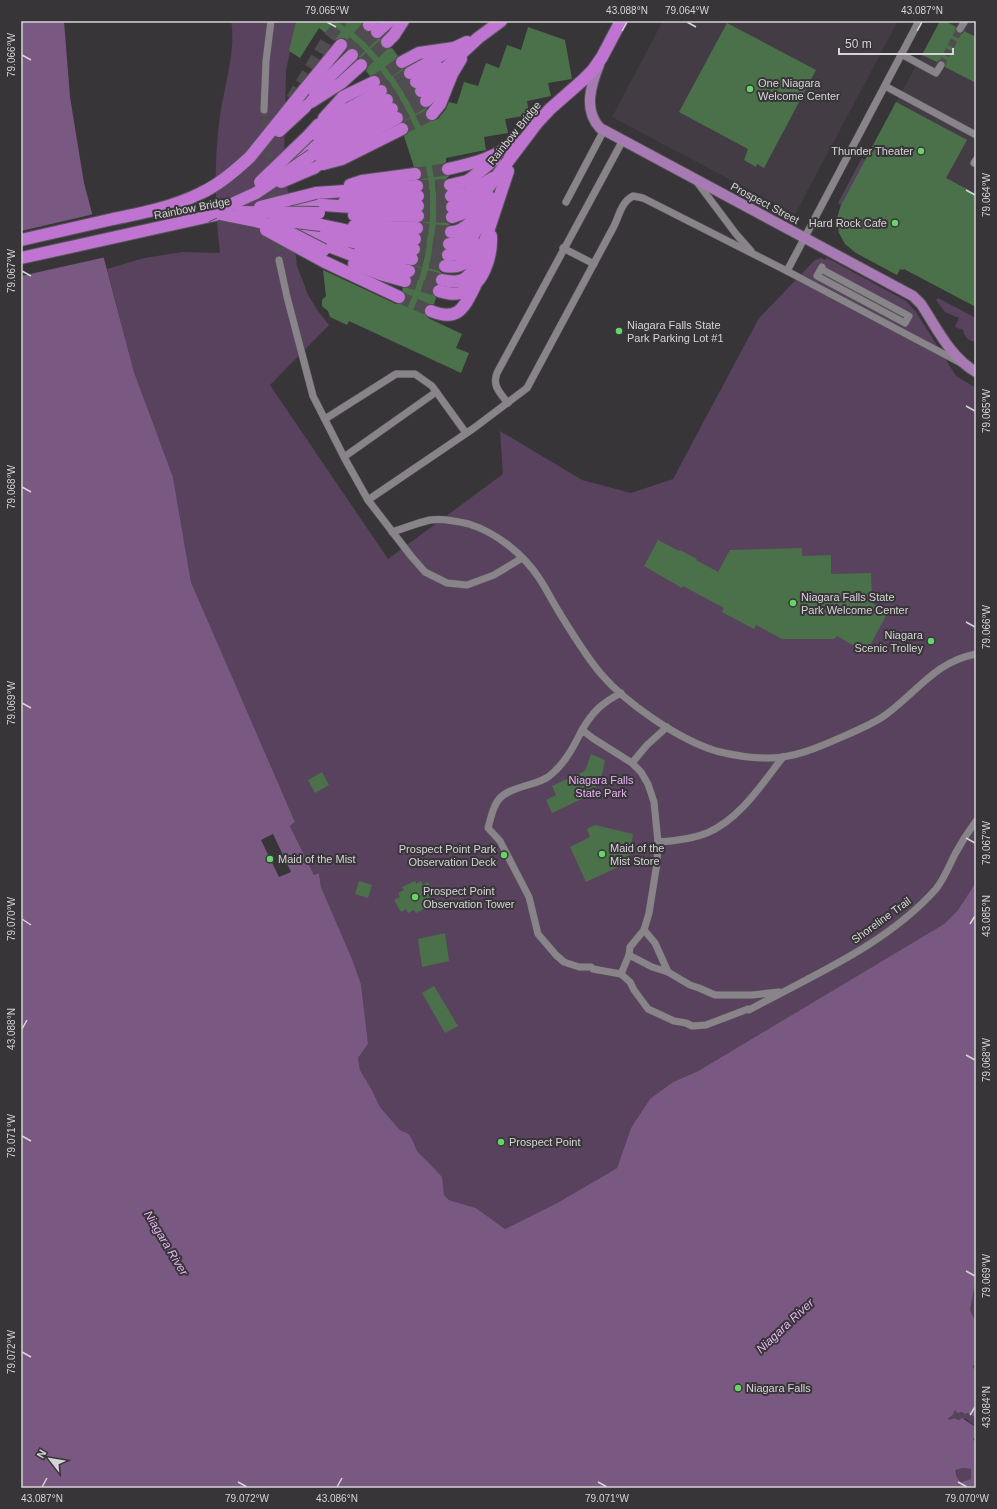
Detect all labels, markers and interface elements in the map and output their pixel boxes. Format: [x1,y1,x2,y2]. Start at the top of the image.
text: 79.065°W [305,5,350,16]
text: 43.088°N [606,5,648,16]
text: 79.064°W [665,5,710,16]
text: 43.087°N [901,5,943,16]
scale bar [839,30,953,56]
text: 79.066°W [6,32,17,77]
text: 50 m [845,37,872,51]
place label: One Niagara Welcome Center [758,77,840,102]
marker: One Niagara Welcome Center [745,84,755,94]
street label: Rainbow Bridge [485,99,543,167]
place label: Thunder Theater [831,145,913,157]
marker: Thunder Theater [916,146,926,156]
text: 79.064°W [981,172,992,217]
street label: Prospect Street [729,180,801,226]
street label: Rainbow Bridge [153,195,231,221]
place label: Hard Rock Cafe [809,217,887,229]
marker: Hard Rock Cafe [890,218,900,228]
text: 79.067°W [6,248,17,293]
place label: Niagara Falls State Park Parking Lot #1 [627,319,724,344]
marker: Niagara Falls State Park Parking Lot #1 [614,326,624,336]
text: 79.065°W [981,388,992,433]
text: 79.068°W [6,464,17,509]
place label: Niagara Falls State Park Welcome Center [801,591,909,616]
marker: Niagara Falls State Park Welcome Center [788,598,798,608]
text: 79.066°W [981,604,992,649]
place label: Niagara Scenic Trolley [855,629,924,654]
marker: Niagara Scenic Trolley [926,636,936,646]
text: 79.069°W [6,680,17,725]
park label: Niagara Falls State Park [569,774,634,799]
text: 79.067°W [981,820,992,865]
place label: Maid of the Mist Store [610,842,664,867]
place label: Prospect Point Park Observation Deck [399,843,496,868]
marker: Maid of the Mist Store [597,849,607,859]
marker: Prospect Point Park Observation Deck [499,850,509,860]
place label: Maid of the Mist [278,853,356,865]
marker: Maid of the Mist [265,854,275,864]
place label: Prospect Point Observation Tower [423,885,515,910]
marker: Prospect Point Observation Tower [410,892,420,902]
street label: Shoreline Trail [849,894,913,946]
text: 43.085°N [981,895,992,937]
text: 79.070°W [6,896,17,941]
text: 43.088°N [6,1008,17,1050]
text: 79.068°W [981,1037,992,1082]
text: 79.071°W [6,1113,17,1158]
place label: Prospect Point [509,1136,581,1148]
marker: Prospect Point [496,1137,506,1147]
water label: Niagara River [141,1208,191,1279]
text: 79.069°W [981,1253,992,1298]
water label: Niagara River [753,1295,817,1356]
text: 79.072°W [6,1329,17,1374]
place label: Niagara Falls [746,1382,811,1394]
marker: Niagara Falls [733,1383,743,1393]
text: 43.084°N [981,1386,992,1428]
north arrow [30,1439,70,1479]
text: N [34,1447,49,1460]
text: 43.087°N [21,1493,63,1504]
text: 79.072°W [225,1493,270,1504]
text: 43.086°N [316,1493,358,1504]
text: 79.071°W [585,1493,630,1504]
text: 79.070°W [945,1493,990,1504]

